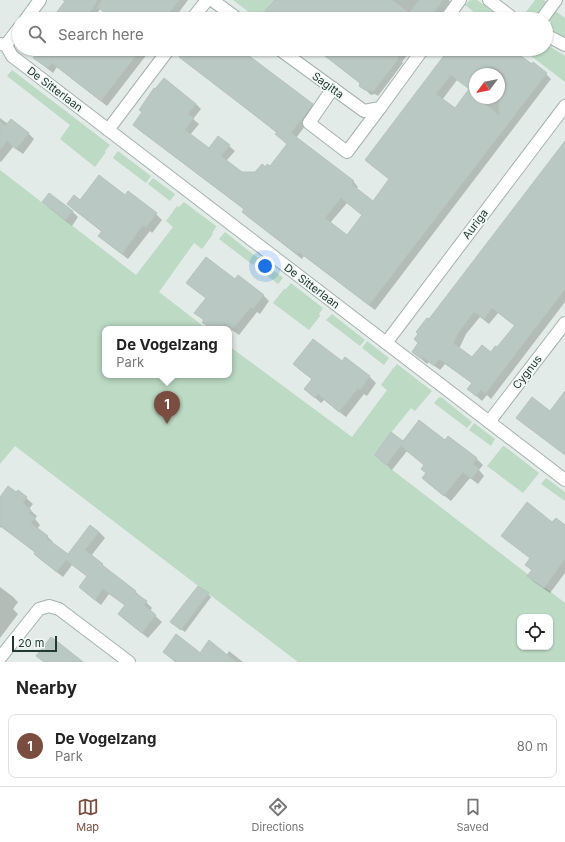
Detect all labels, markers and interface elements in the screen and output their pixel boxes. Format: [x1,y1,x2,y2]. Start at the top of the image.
search box [12,12,553,56]
icon: search [26,23,48,45]
text: Search here [58,25,144,44]
street label: De Sitterlaan [24,63,86,115]
north arrow [469,68,505,104]
street label: Sagitta [309,69,347,101]
street label: Auriga [459,206,491,242]
your location [255,256,275,276]
street label: De Sitterlaan [281,260,343,312]
popup [102,326,232,378]
text: De Vogelzang [116,335,218,354]
street label: Cygnus [509,352,545,392]
text: Park [116,354,144,370]
pin: 1 [154,391,180,424]
map controls [517,614,553,650]
button: locate [517,614,553,650]
scale bar [12,634,57,653]
text: 20 m [18,636,44,650]
text: Nearby [16,678,77,698]
text: De Vogelzang [55,729,156,748]
text: 1 [27,738,33,754]
text: 80 m [517,738,548,754]
text: Park [55,748,83,764]
tab: Map [76,796,99,834]
tab: Directions [252,796,304,834]
tab: Saved [457,796,489,834]

